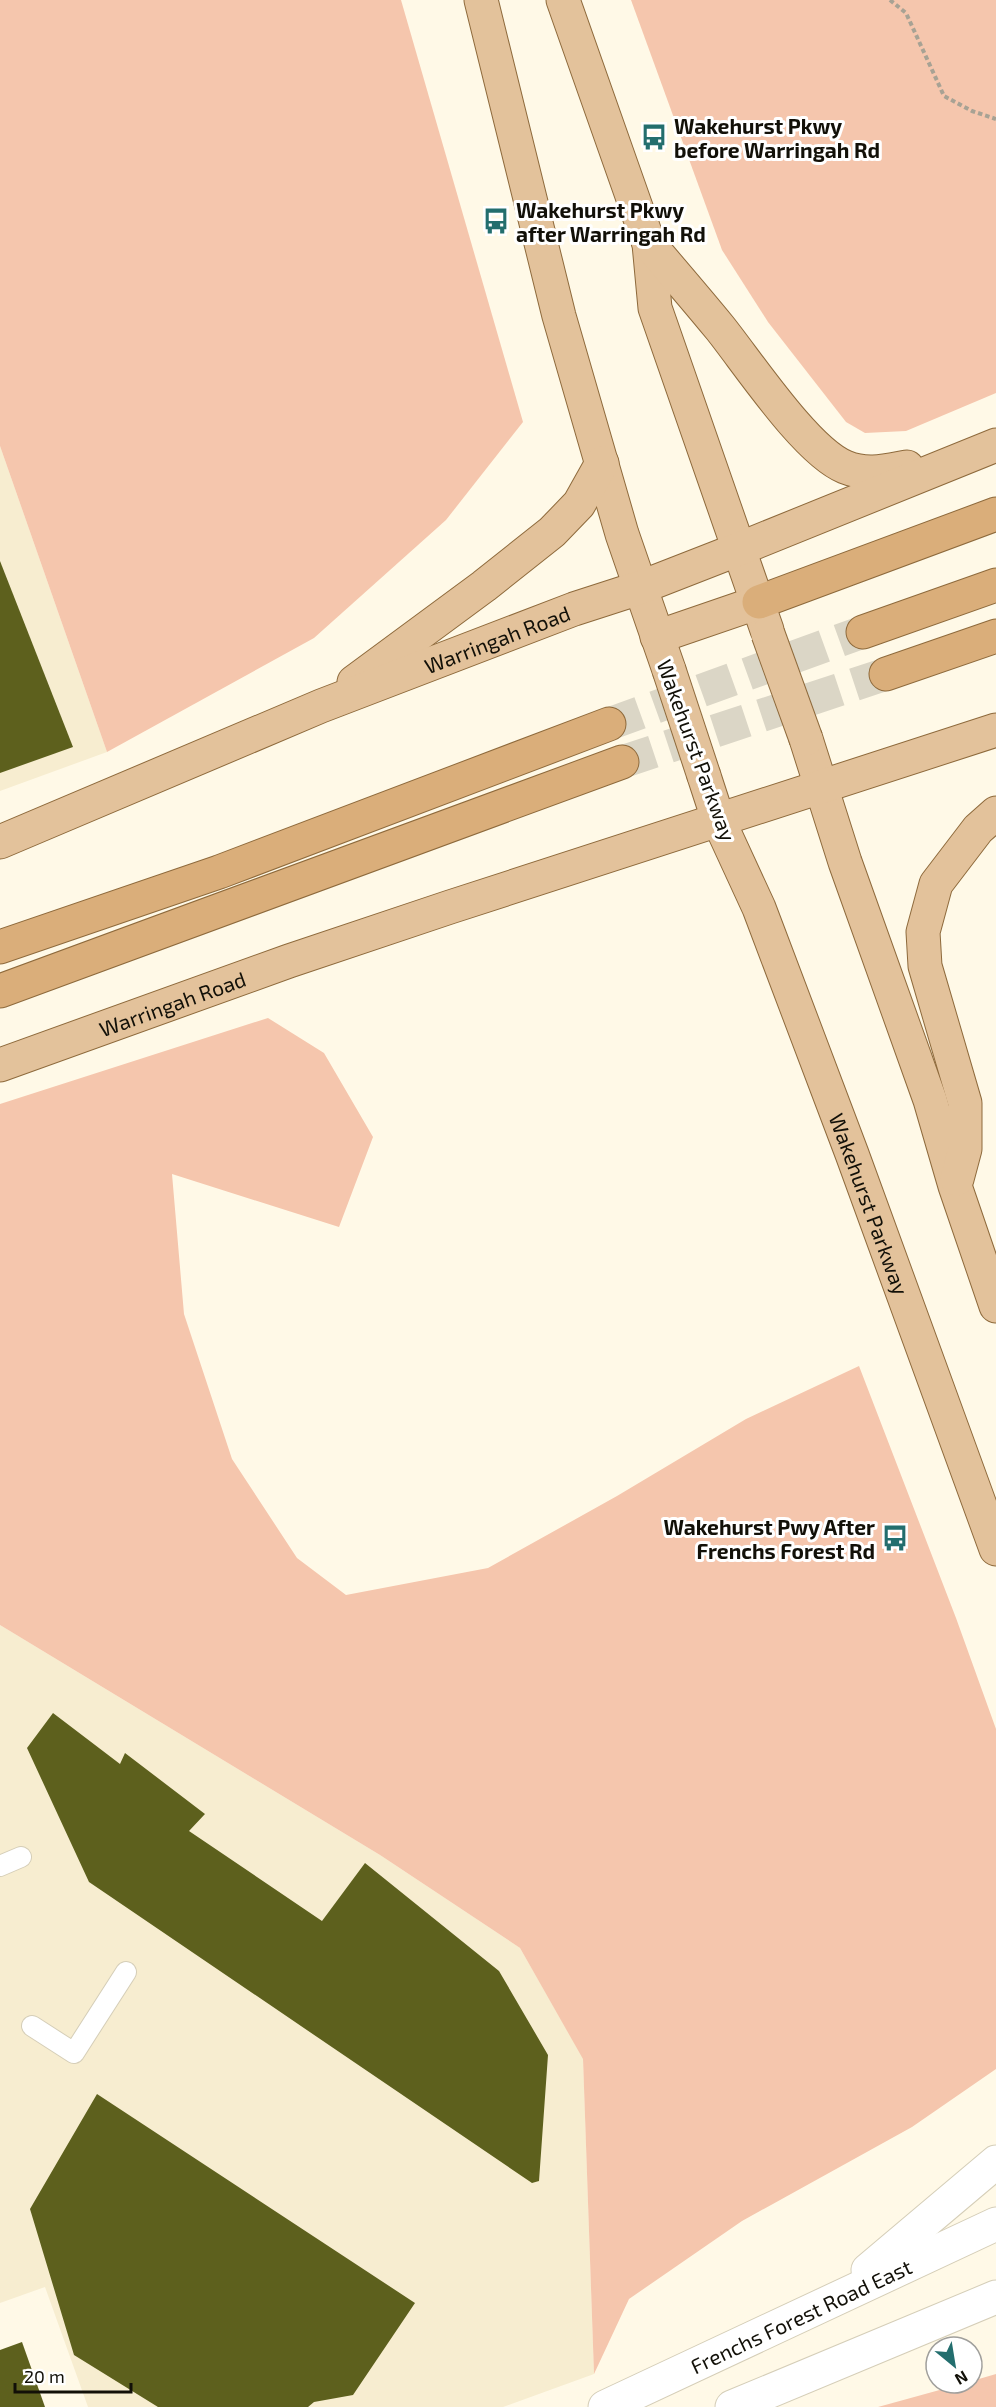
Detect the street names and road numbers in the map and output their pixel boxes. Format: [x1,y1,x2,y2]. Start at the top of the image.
street label: Warringah Road [421,599,573,678]
street label: Wakehurst Parkway [652,656,742,844]
street label: Warringah Road [96,965,249,1041]
street label: Wakehurst Parkway [825,1109,915,1298]
street label: Frenchs Forest Road East [686,2253,915,2378]

